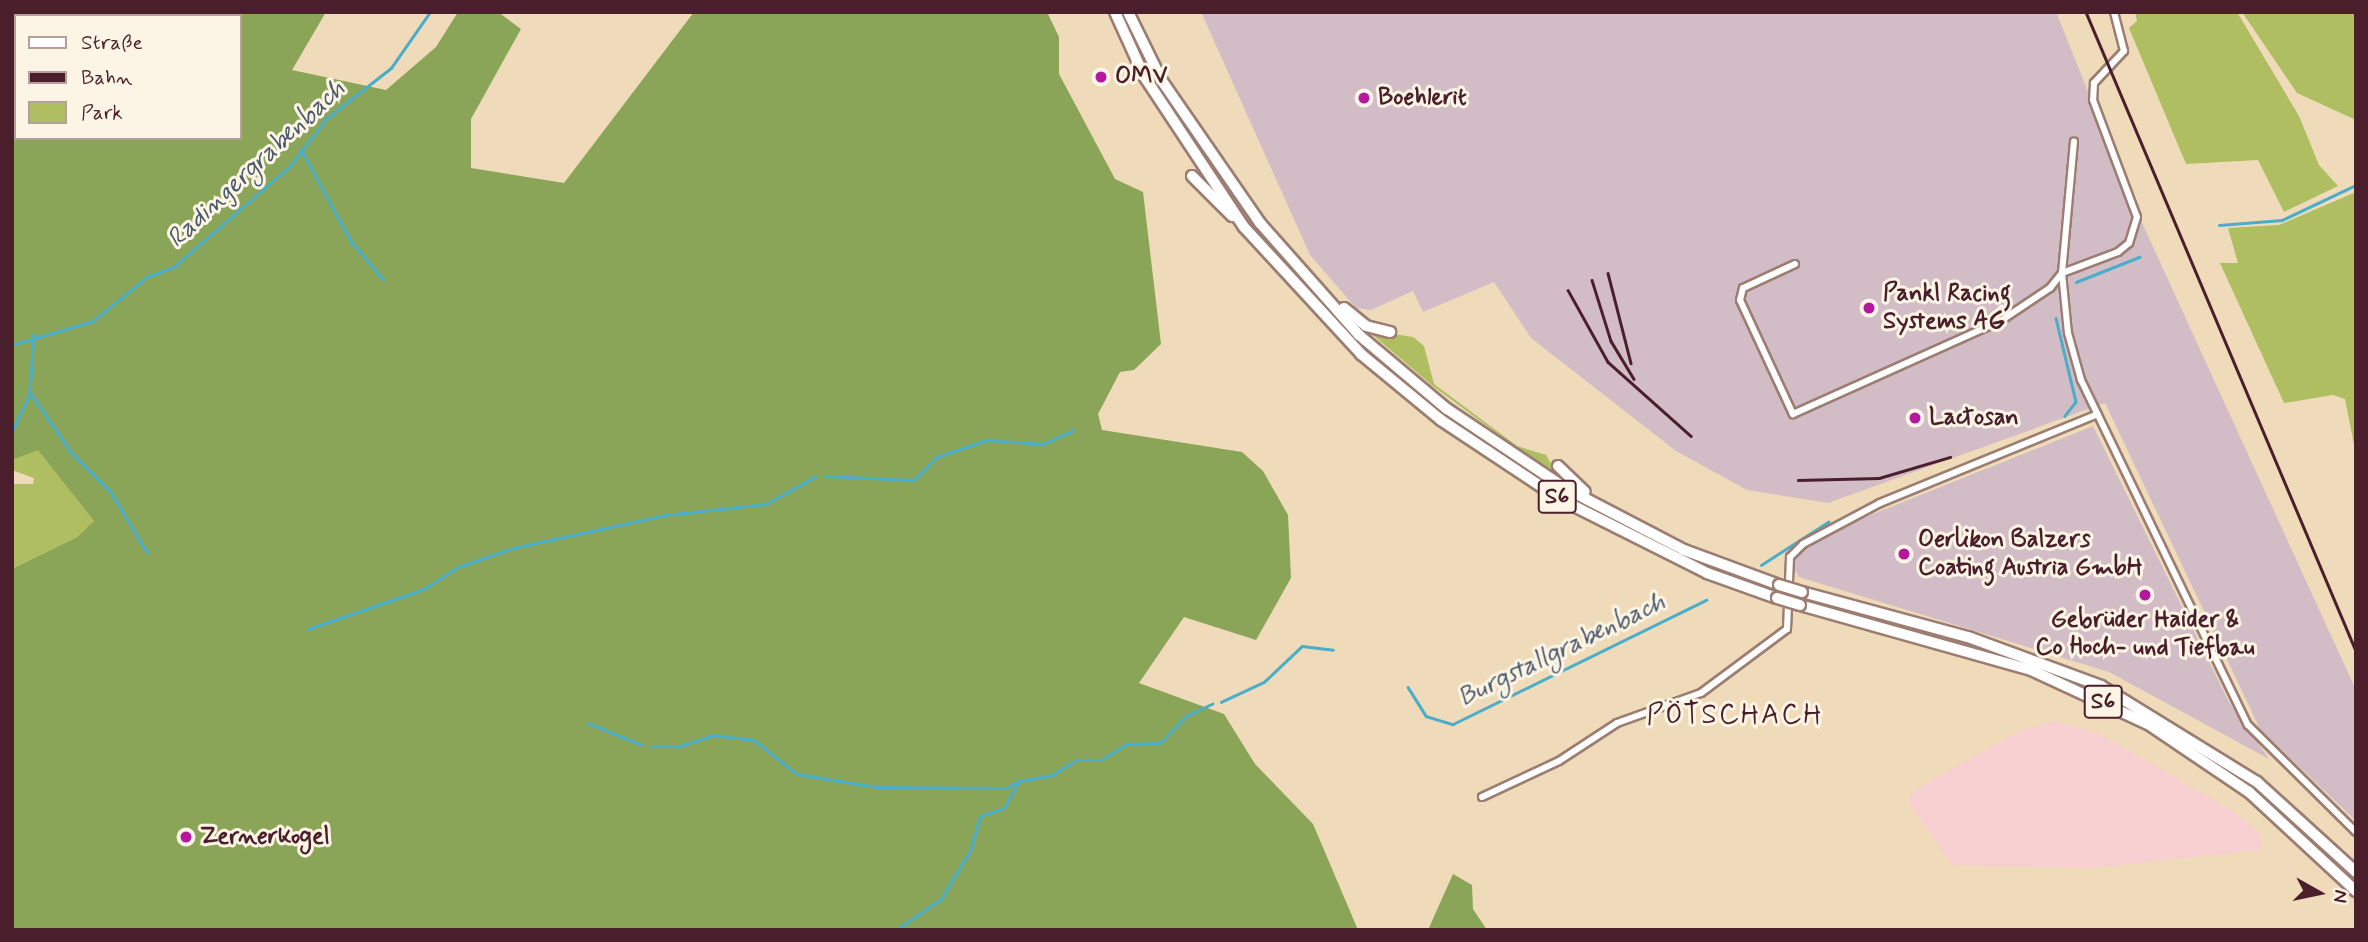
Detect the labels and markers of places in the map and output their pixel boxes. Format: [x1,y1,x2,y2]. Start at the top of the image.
place label: OMV [1115,63,1168,91]
marker: OMV [1093,69,1109,85]
place label: Boehlerit [1378,84,1467,112]
marker: Boehlerit [1356,90,1372,106]
place label: Pankl Racing Systems AG [1883,280,2019,336]
marker: Pankl Racing Systems AG [1861,300,1877,316]
place label: Lactosan [1929,404,2019,432]
marker: Lactosan [1907,410,1923,426]
place label: Oerlikon Balzers Coating Austria GmbH [1918,526,2142,582]
marker: Oerlikon Balzers Coating Austria GmbH [1896,546,1912,562]
marker: Gebrüder Haider & Co Hoch- und Tiefbau [2137,587,2153,603]
place label: Gebrüder Haider & Co Hoch- und Tiefbau [2036,606,2254,662]
place label: Zernerkogel [200,823,330,851]
marker: Zernerkogel [178,829,194,845]

